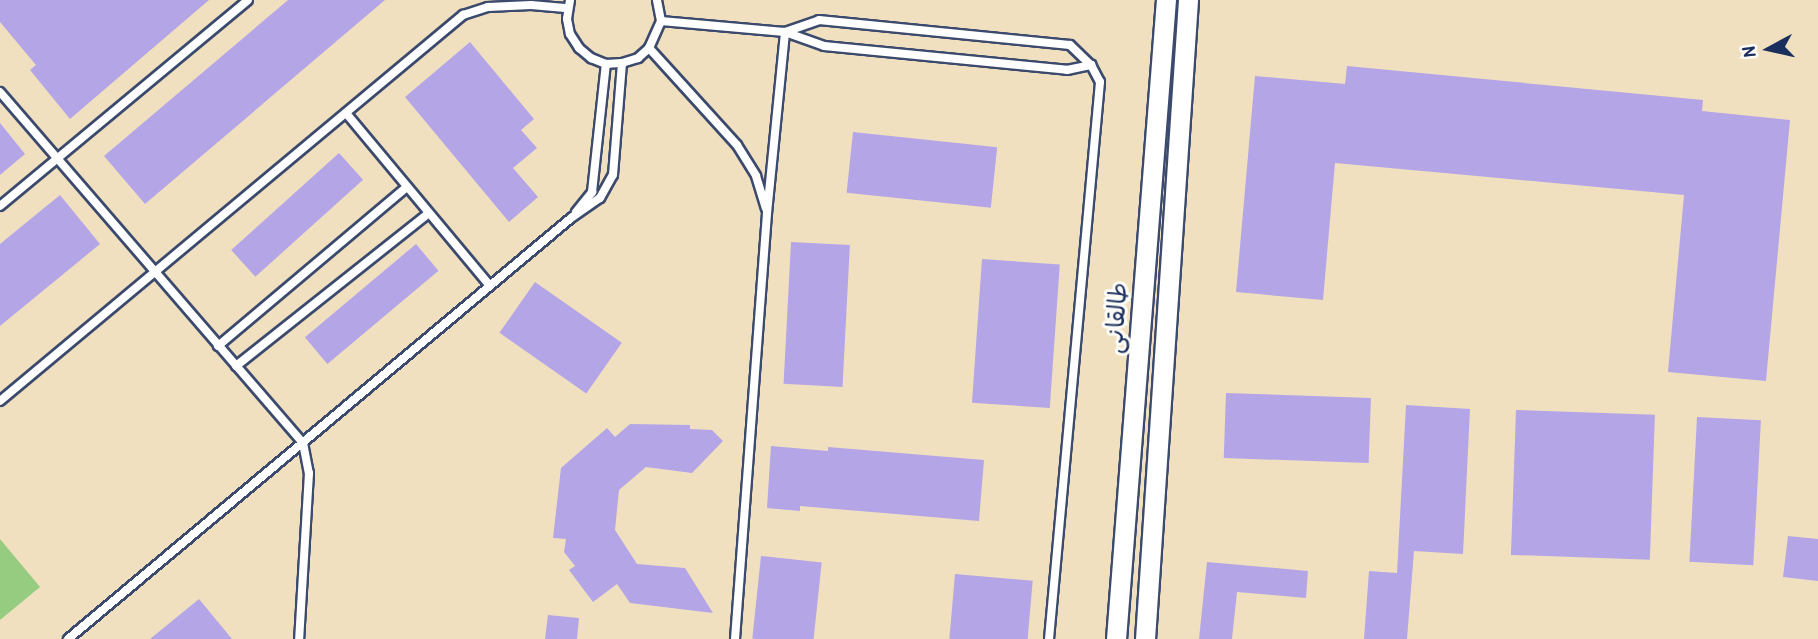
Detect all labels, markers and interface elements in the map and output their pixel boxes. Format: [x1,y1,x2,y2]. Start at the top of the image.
north arrow [1734,14,1804,84]
text: N [1735,45,1762,59]
street label: طالقانی [1099,281,1133,355]

